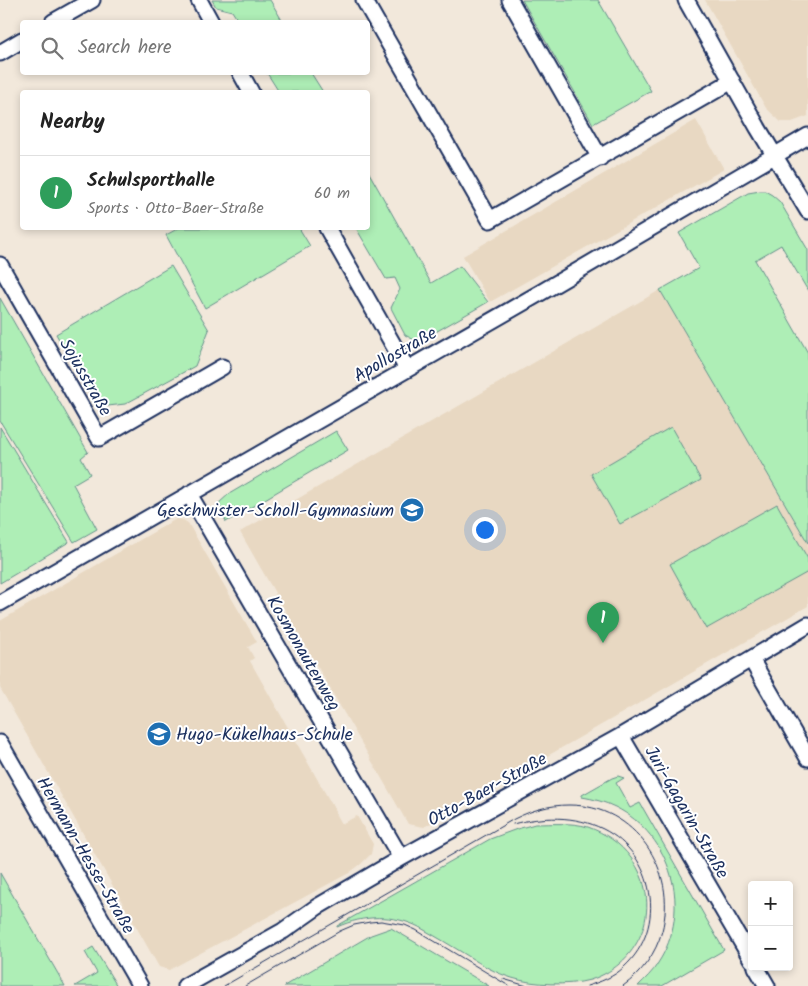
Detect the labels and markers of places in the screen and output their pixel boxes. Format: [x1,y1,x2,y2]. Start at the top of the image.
place label: Geschwister-Scholl-Gymnasium [157,497,394,526]
school or university icon: Geschwister-Scholl-Gymnasium [399,497,425,523]
pin: 1 [587,602,619,643]
school or university icon: Hugo-Kükelhaus-Schule [146,721,172,747]
place label: Hugo-Kükelhaus-Schule [176,721,353,750]

